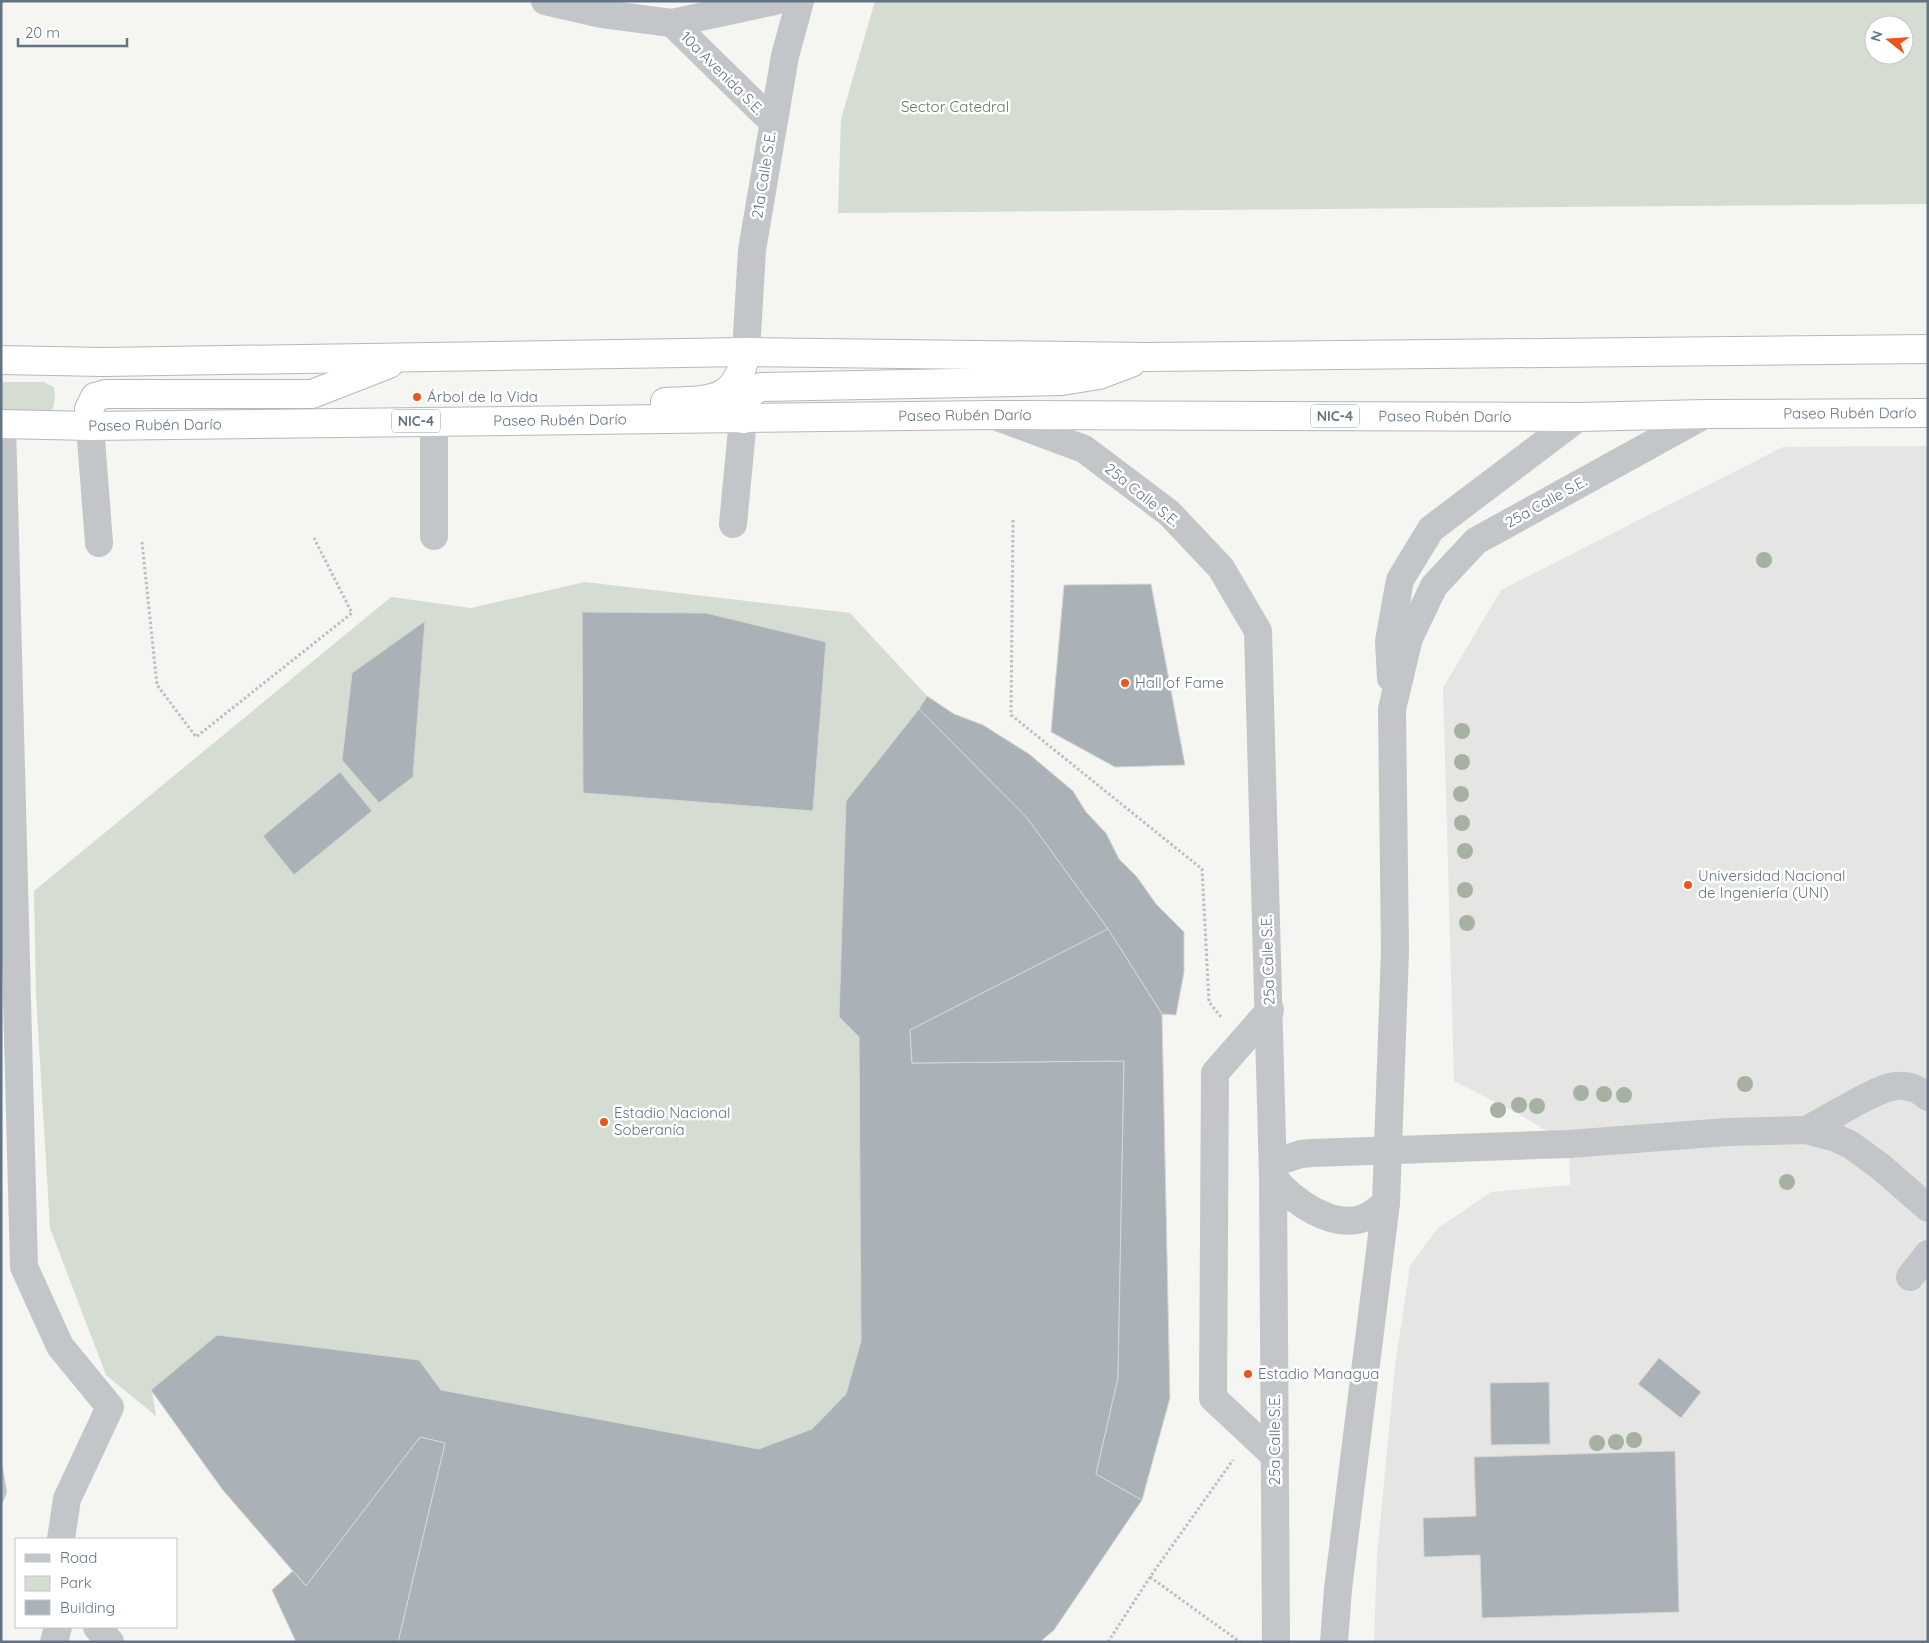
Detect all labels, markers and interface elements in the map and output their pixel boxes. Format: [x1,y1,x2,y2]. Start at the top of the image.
scale bar [18,15,126,47]
north arrow [1864,15,1914,65]
text: 20 m [25,23,60,42]
street label: 10a Avenida S.E. [677,27,768,118]
text: N [1866,29,1887,44]
park label: Sector Catedral [901,97,1009,116]
street label: 21a Calle S.E. [747,130,780,220]
place label: Árbol de la Vida [427,387,538,406]
marker: Árbol de la Vida [411,391,423,403]
street label: Paseo Rubén Darío [1783,403,1917,423]
road number: NIC-4 [1311,404,1359,428]
street label: Paseo Rubén Darío [898,405,1032,425]
street label: Paseo Rubén Darío [1378,406,1512,426]
street label: Paseo Rubén Darío [493,409,627,430]
road number: NIC-4 [392,410,440,432]
street label: Paseo Rubén Darío [88,414,222,435]
street label: 25a Calle S.E. [1101,459,1183,530]
street label: 25a Calle S.E. [1502,471,1590,532]
place label: Hall of Fame [1135,673,1224,692]
marker: Hall of Fame [1119,677,1131,689]
place label: Universidad Nacional de Ingeniería (UNI) [1698,866,1846,902]
marker: Universidad Nacional de Ingeniería (UNI) [1682,879,1694,891]
street label: 25a Calle S.E. [1256,915,1279,1005]
place label: Estadio Nacional Soberanía [614,1103,730,1139]
marker: Estadio Nacional Soberanía [598,1116,610,1128]
place label: Estadio Managua [1258,1364,1379,1383]
marker: Estadio Managua [1242,1368,1254,1380]
street label: 25a Calle S.E. [1265,1395,1284,1485]
legend [15,1538,178,1628]
text: Road [60,1548,97,1567]
text: Park [60,1573,92,1592]
text: Building [60,1598,115,1617]

